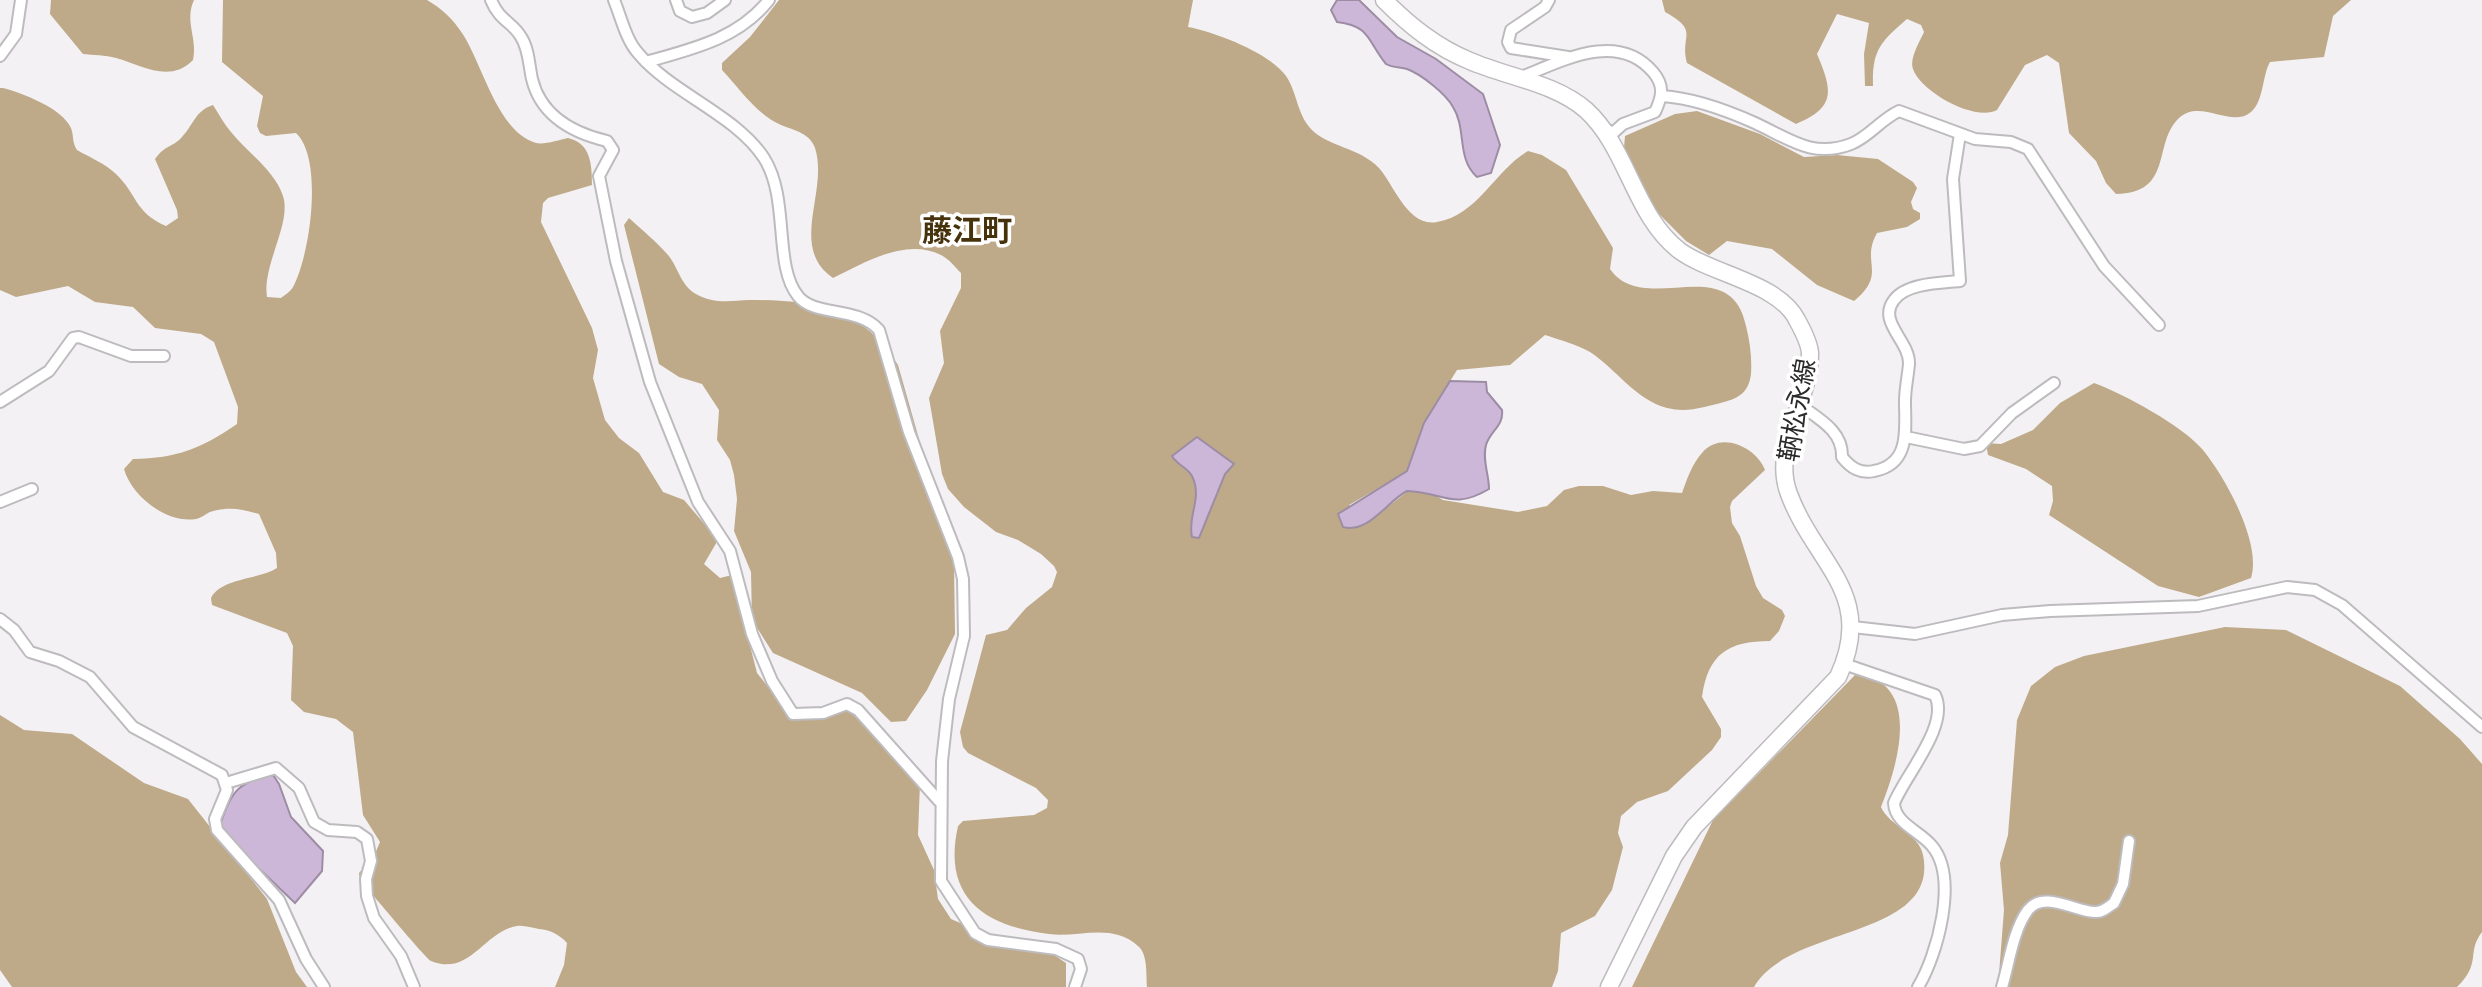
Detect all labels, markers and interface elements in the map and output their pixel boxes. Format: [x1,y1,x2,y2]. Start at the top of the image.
district label: 藤江町 [922,212,1012,249]
street label: 鞆松永線 [1772,356,1822,464]

